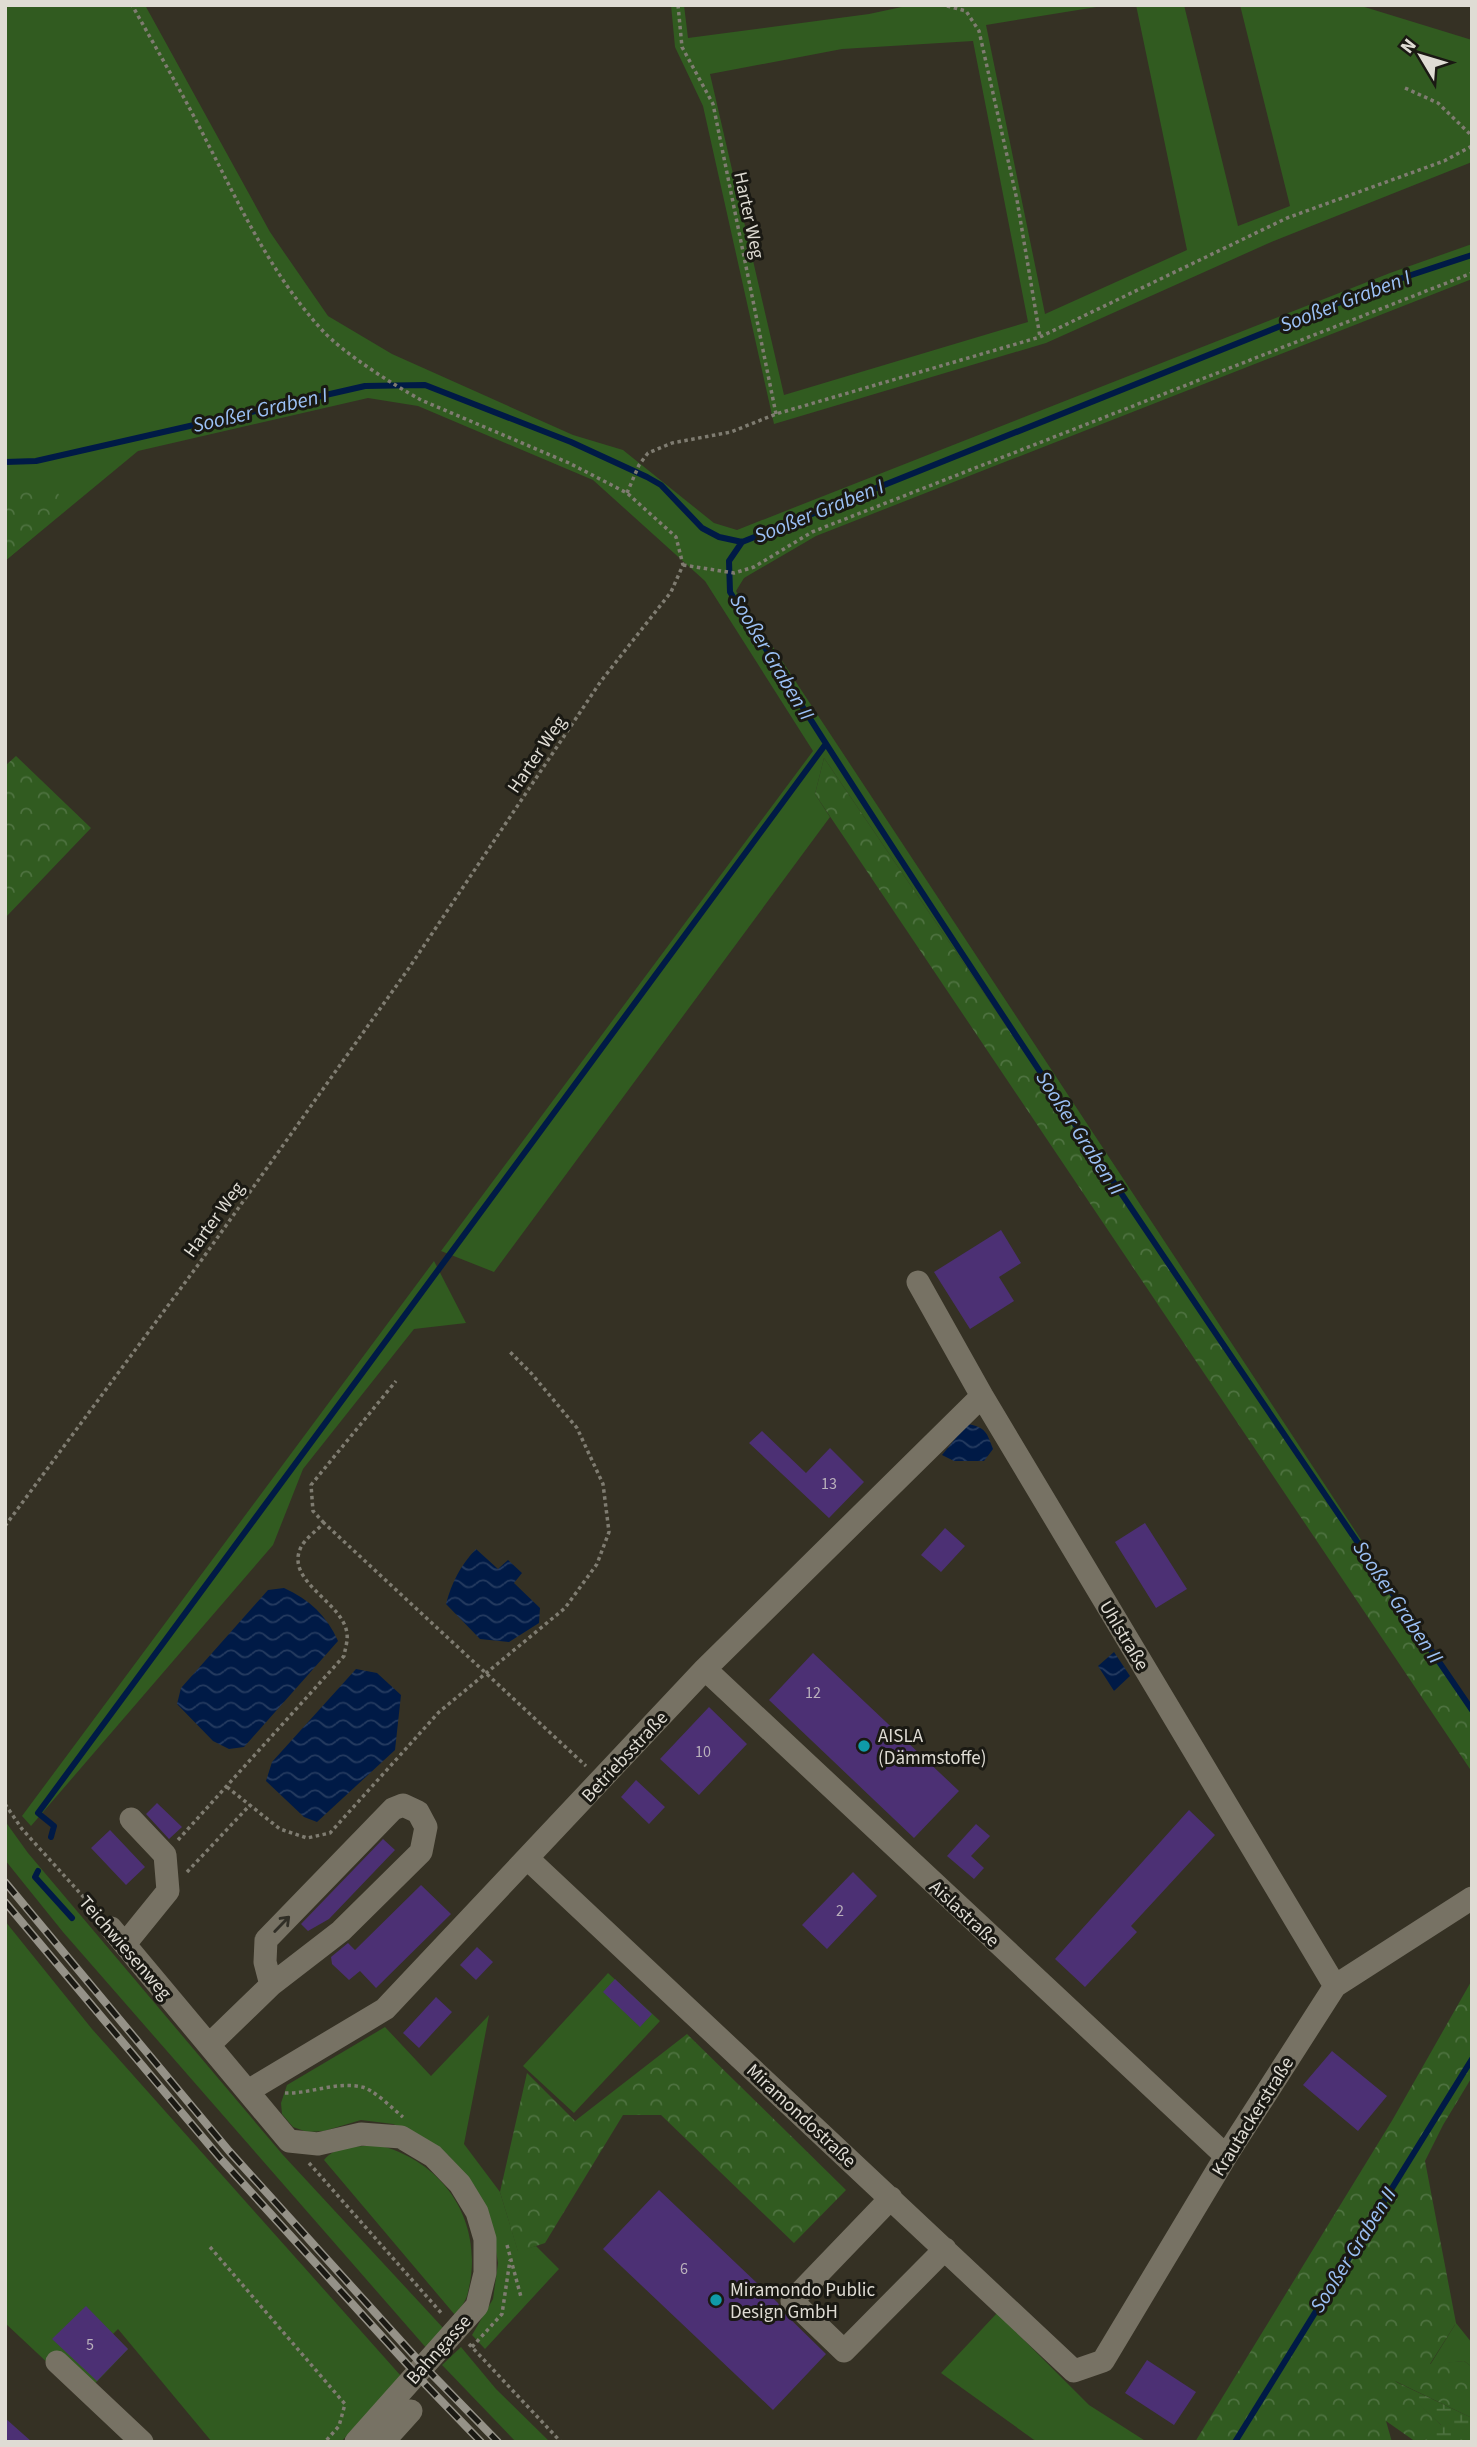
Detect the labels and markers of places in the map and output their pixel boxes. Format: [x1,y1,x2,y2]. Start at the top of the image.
place label: AISLA (Dämmstoffe) [878,1723,986,1772]
marker: AISLA (Dämmstoffe) [856,1738,872,1754]
place label: Miramondo Public Design GmbH [730,2277,875,2326]
marker: Miramondo Public Design GmbH [708,2292,724,2308]

